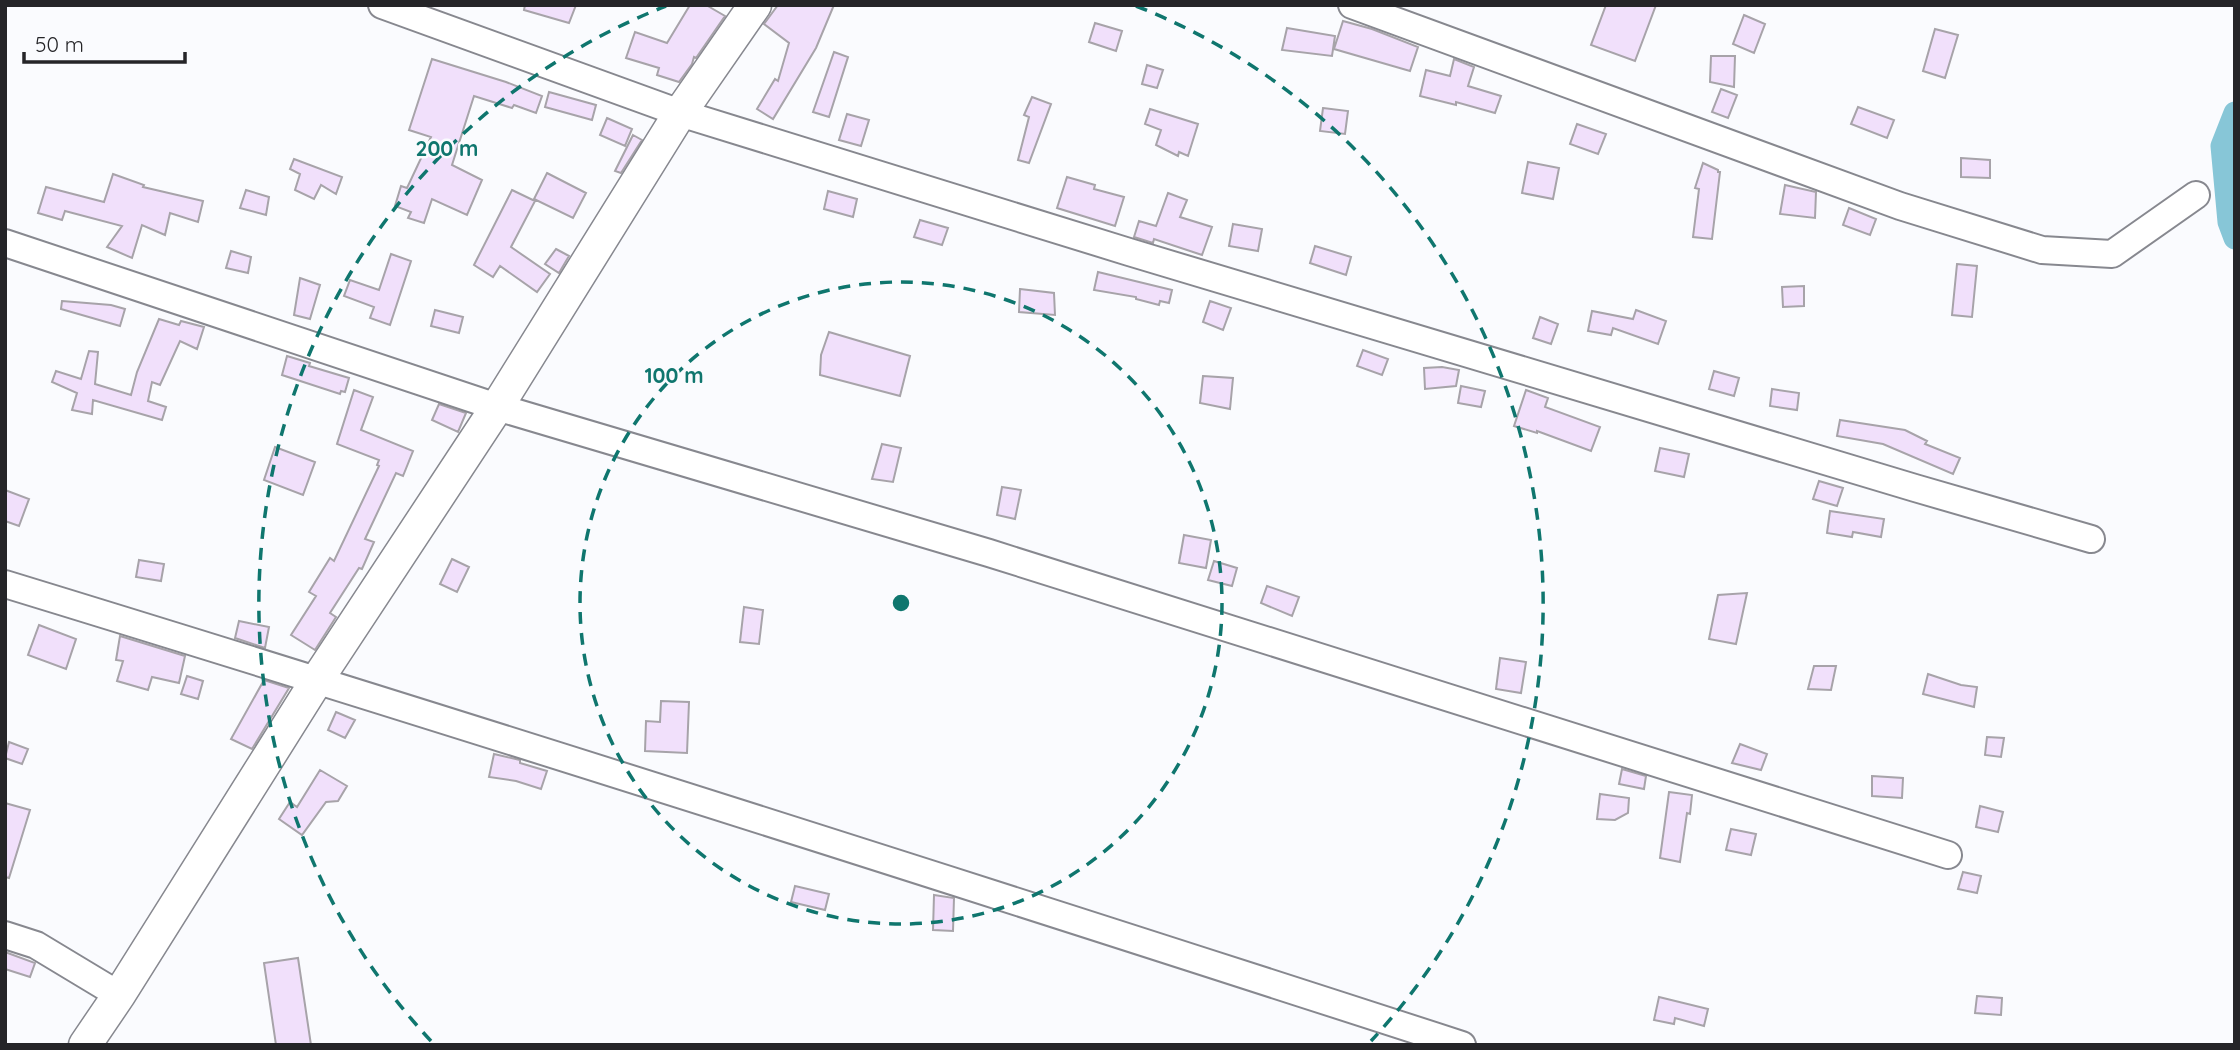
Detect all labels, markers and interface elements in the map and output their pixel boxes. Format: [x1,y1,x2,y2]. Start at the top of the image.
scale bar [24,21,186,65]
text: 50 m [35,31,84,57]
text: 200 m [416,135,478,161]
text: 100 m [644,362,704,388]
centre of rings [889,591,913,615]

